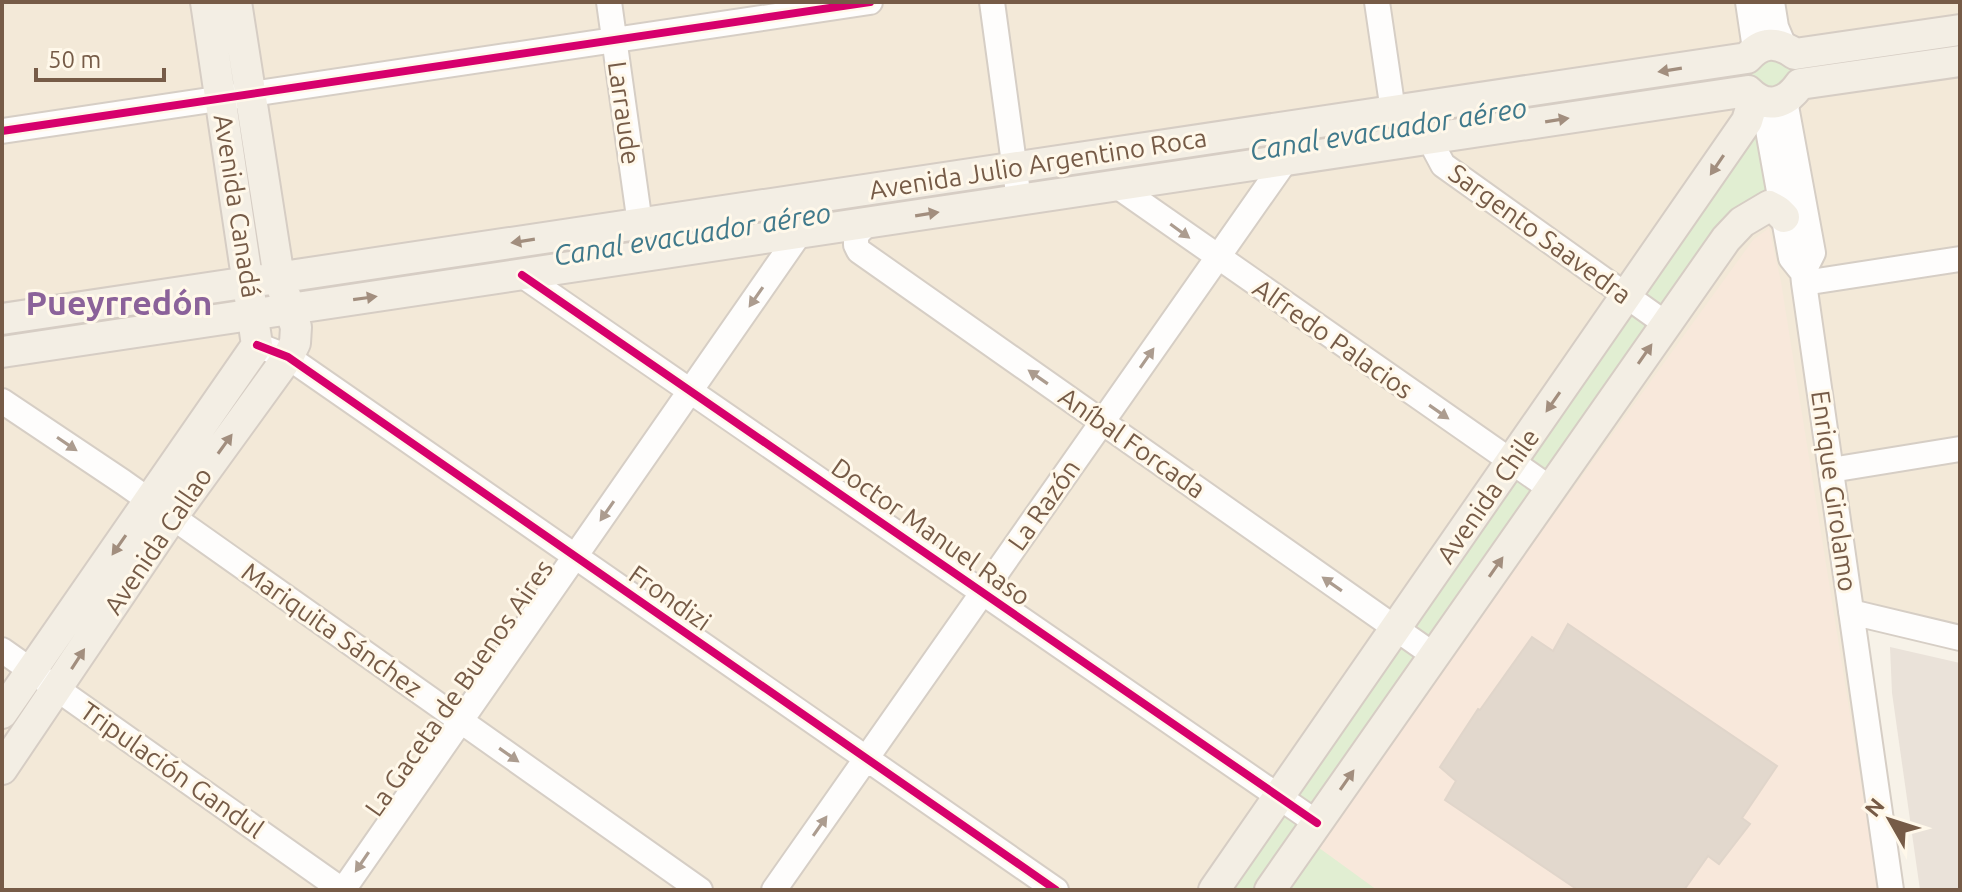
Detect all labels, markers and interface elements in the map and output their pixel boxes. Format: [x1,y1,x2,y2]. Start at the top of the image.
scale bar [36,32,164,82]
text: 50 m [48,46,101,73]
street label: Larraude [603,59,646,166]
one-way arrow [1657,64,1682,76]
water label: Canal evacuador aéreo [1247,91,1529,166]
street label: Avenida Canadá [209,112,266,300]
one-way arrow [1545,113,1570,126]
street label: Avenida Julio Argentino Roca [867,122,1209,205]
one-way arrow [1710,154,1725,176]
street label: Sargento Saavedra [1444,158,1637,309]
water label: Canal evacuador aéreo [551,196,833,271]
one-way arrow [915,207,940,220]
one-way arrow [1170,223,1191,239]
one-way arrow [510,235,535,248]
street label: Alfredo Palacios [1248,273,1419,404]
district label: Pueyrredón [25,283,213,321]
one-way arrow [749,287,764,308]
one-way arrow [353,291,378,304]
one-way arrow [1637,344,1652,365]
one-way arrow [1139,348,1154,369]
one-way arrow [1028,370,1049,385]
street label: Aníbal Forcada [1054,381,1211,504]
street label: Enrique Girolamo [1806,389,1863,593]
one-way arrow [1546,392,1561,413]
one-way arrow [1429,404,1450,419]
street label: Avenida Chile [1431,423,1545,569]
one-way arrow [217,433,233,455]
one-way arrow [56,437,77,452]
street label: Doctor Manuel Raso [826,452,1036,611]
street label: La Razón [1002,454,1085,556]
street label: Avenida Callao [98,462,217,620]
one-way arrow [600,500,615,521]
one-way arrow [112,535,127,556]
street label: La Gaceta de Buenos Aires [359,554,558,821]
street label: Mariquita Sánchez [237,557,428,703]
one-way arrow [1488,557,1503,578]
street label: Frondizi [624,559,717,636]
one-way arrow [1322,577,1343,592]
one-way arrow [70,648,85,670]
street label: Tripulación Gandul [75,696,270,844]
one-way arrow [498,747,519,762]
one-way arrow [1339,770,1354,791]
north arrow [1850,780,1930,860]
text: N [1859,793,1889,821]
one-way arrow [812,816,827,837]
one-way arrow [355,851,370,872]

